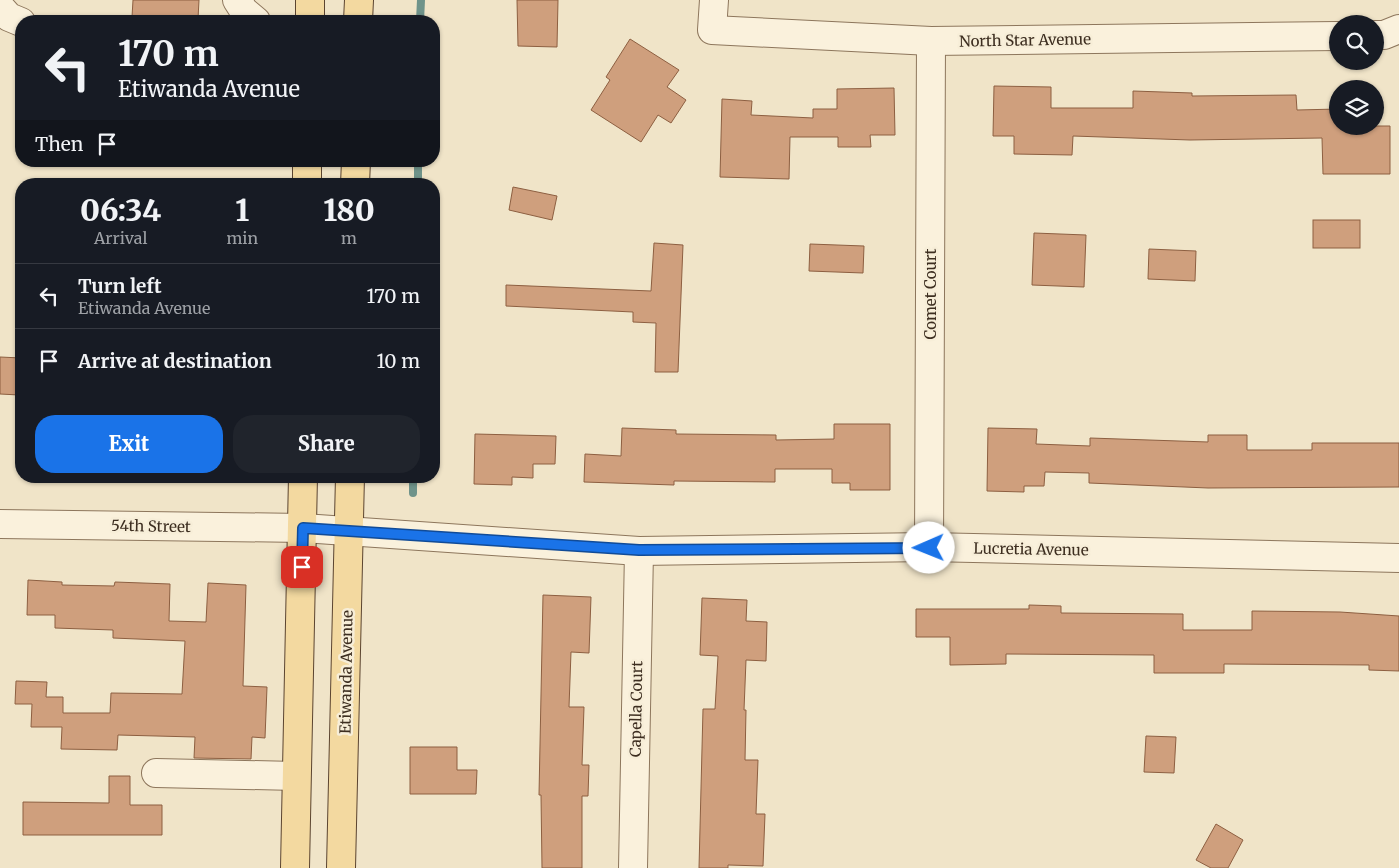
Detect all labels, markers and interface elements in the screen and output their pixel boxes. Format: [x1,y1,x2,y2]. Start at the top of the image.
map controls [1329,15,1384,135]
button: search [1329,15,1384,70]
street label: North Star Avenue [959,29,1091,51]
text: 170 m [118,32,219,76]
icon: left [35,35,100,100]
text: Etiwanda Avenue [118,75,300,103]
button: layers [1329,80,1384,135]
icon: arrive [93,130,121,158]
text: Then [35,132,83,156]
text: 06:34 [80,191,161,229]
text: 1 [235,191,249,229]
text: 180 [323,191,375,229]
text: Arrival [94,228,147,248]
text: min [226,228,258,248]
text: m [341,228,357,248]
street label: Comet Court [921,248,940,339]
text: Turn left [78,274,162,298]
icon: left [35,282,63,310]
text: 170 m [367,284,420,308]
text: Etiwanda Avenue [78,298,210,318]
icon: arrive [35,347,63,375]
text: Arrive at destination [78,349,272,373]
text: 10 m [377,349,420,373]
button: Exit [35,415,223,473]
button: Share [233,415,420,473]
street label: 54th Street [111,516,191,536]
position arrow [902,521,954,573]
street label: Lucretia Avenue [973,538,1089,560]
pin [281,546,323,588]
icon: arrive [288,553,316,581]
street label: Etiwanda Avenue [335,610,357,734]
street label: Capella Court [626,661,646,757]

